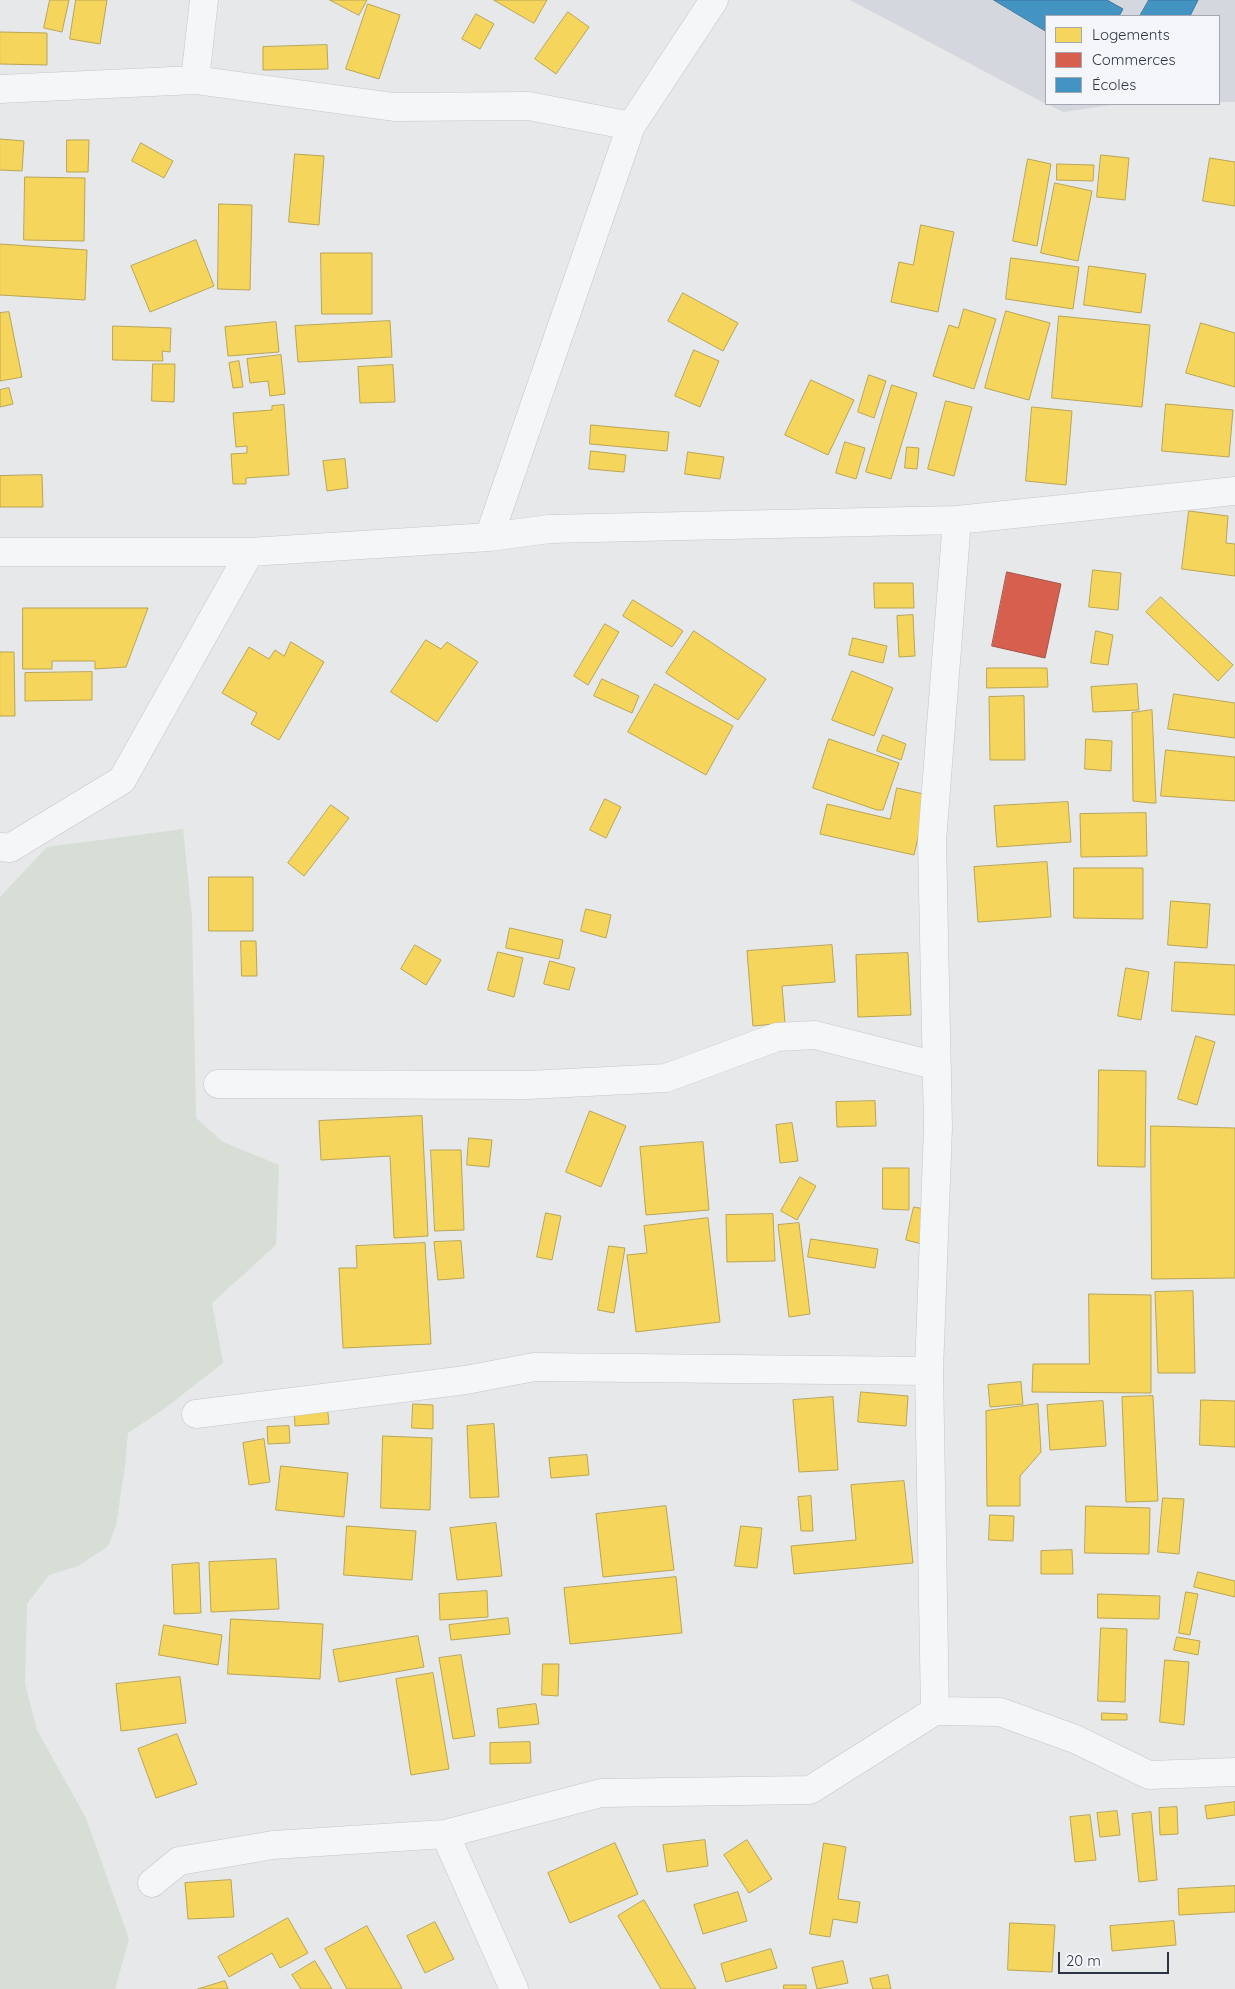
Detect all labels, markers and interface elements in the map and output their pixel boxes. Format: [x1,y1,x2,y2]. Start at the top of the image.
legend [1045,15,1220,105]
text: Logements [1092,25,1170,44]
text: Commerces [1092,50,1175,69]
text: Écoles [1092,75,1136,94]
scale bar [1060,1942,1171,1974]
text: 20 m [1066,1951,1101,1970]

